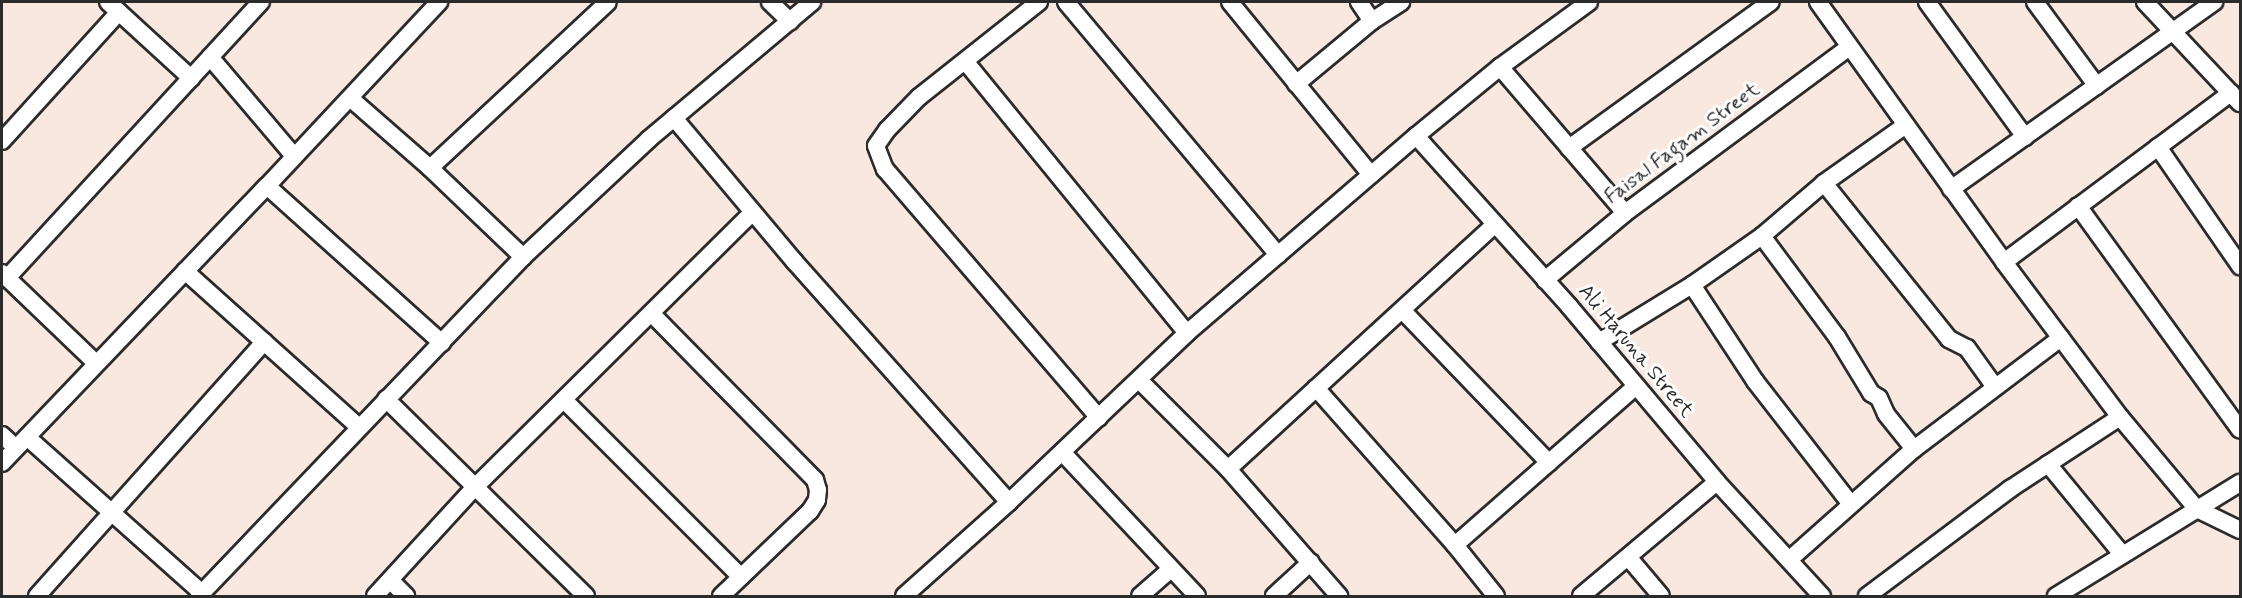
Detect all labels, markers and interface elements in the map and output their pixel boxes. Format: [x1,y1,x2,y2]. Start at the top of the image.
street label: Faisal Fagam Street [1599,76,1765,210]
street label: Ali Haruna Street [1573,279,1699,423]

